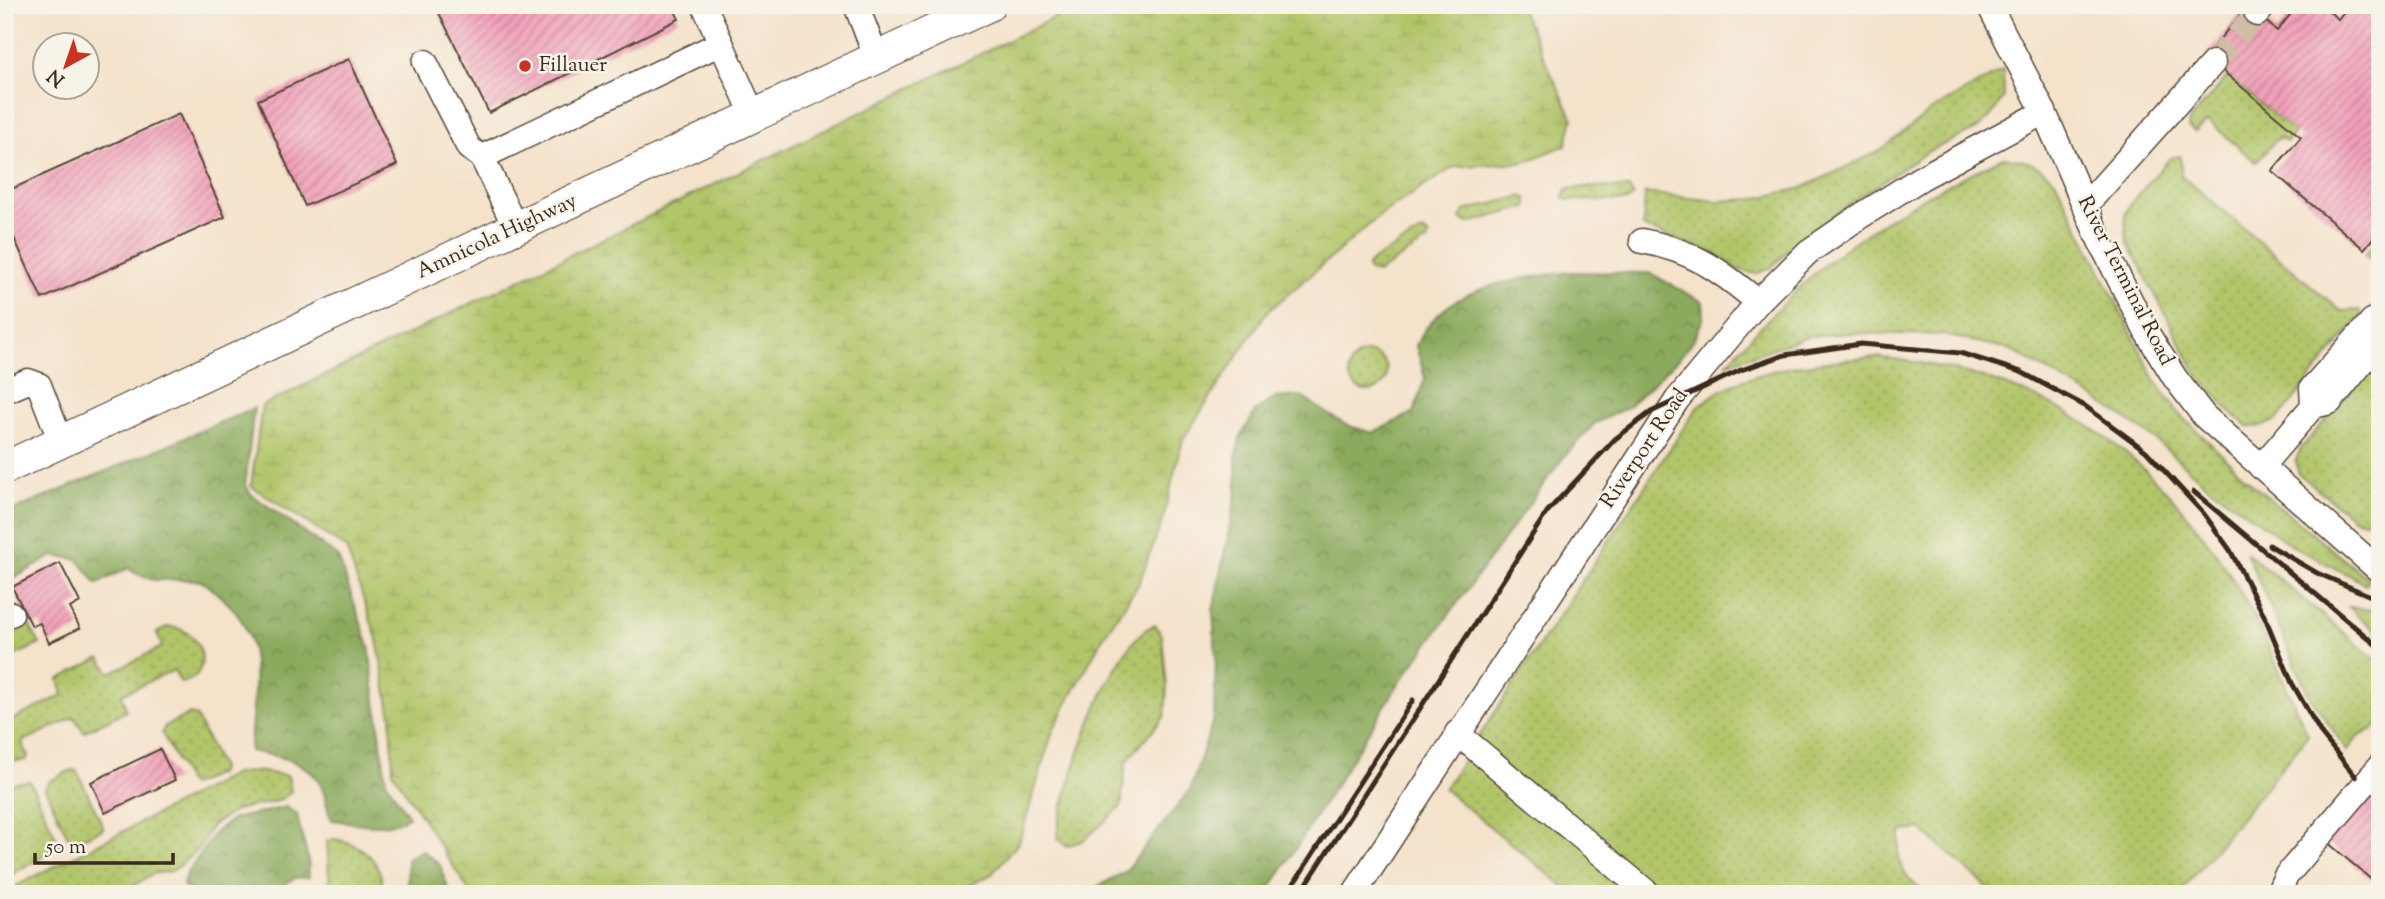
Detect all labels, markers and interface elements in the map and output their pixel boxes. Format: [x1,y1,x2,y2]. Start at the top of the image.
north arrow [32,32,102,102]
place label: Fillauer [539,51,607,81]
marker: Fillauer [517,58,533,74]
text: N [42,62,71,92]
street label: Amnicola Highway [412,186,583,287]
street label: River Terminal Road [2069,191,2181,371]
street label: Riverport Road [1594,383,1696,515]
scale bar [35,822,173,866]
text: 50 m [45,833,86,863]

